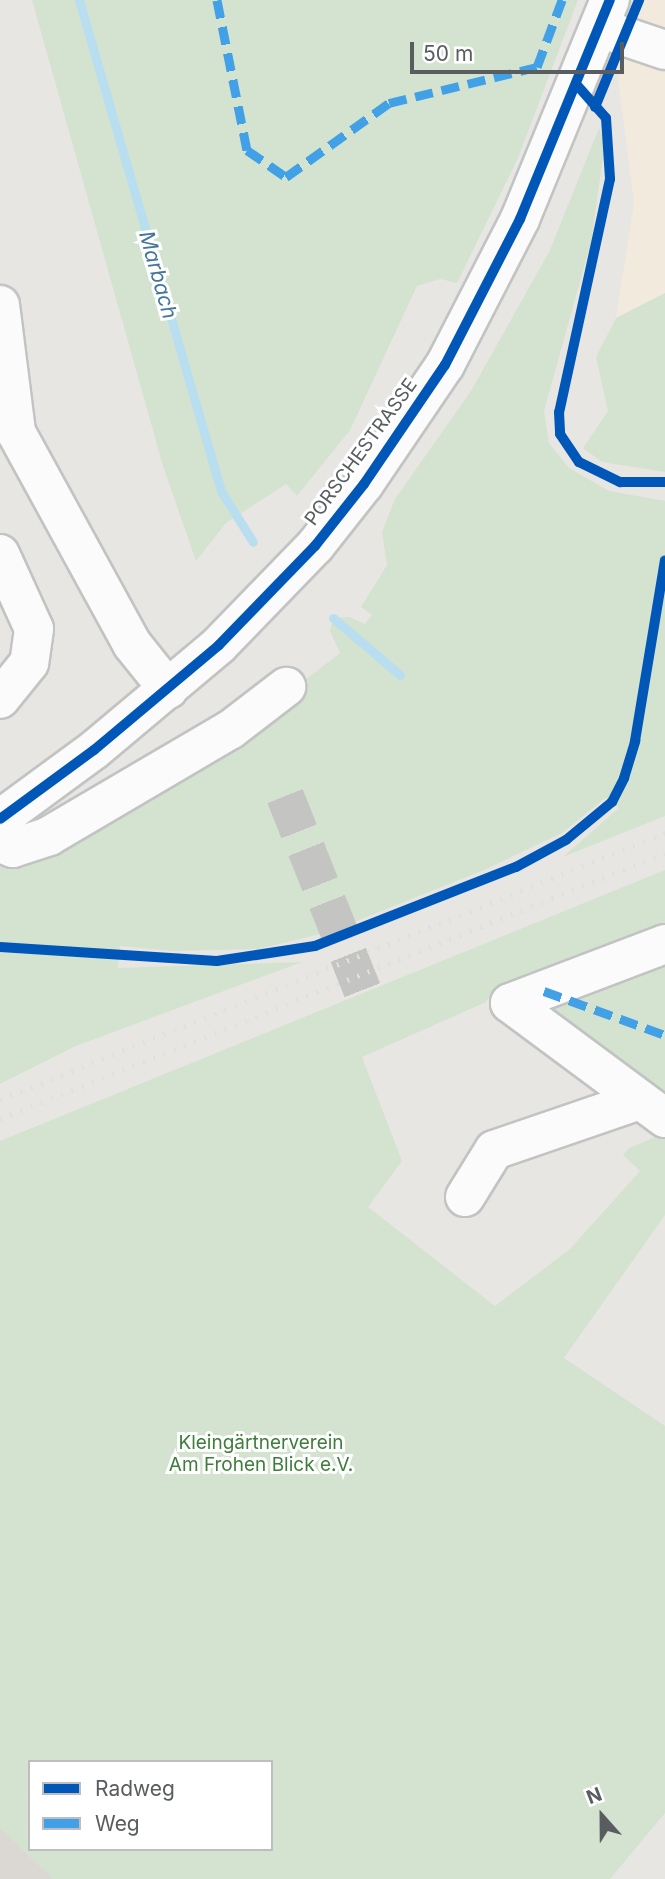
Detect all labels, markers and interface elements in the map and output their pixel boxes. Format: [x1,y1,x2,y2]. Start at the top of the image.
scale bar [413,28,626,72]
text: 50 m [423,41,473,66]
water label: Marbach [133,228,183,322]
street label: PORSCHESTRASSE [300,374,422,530]
park label: Kleingärtnerverein Am Frohen Blick e.V. [169,1432,353,1476]
legend [28,1760,273,1851]
text: Radweg [95,1776,175,1801]
north arrow [567,1781,637,1851]
text: N [583,1783,605,1809]
text: Weg [95,1811,140,1836]

